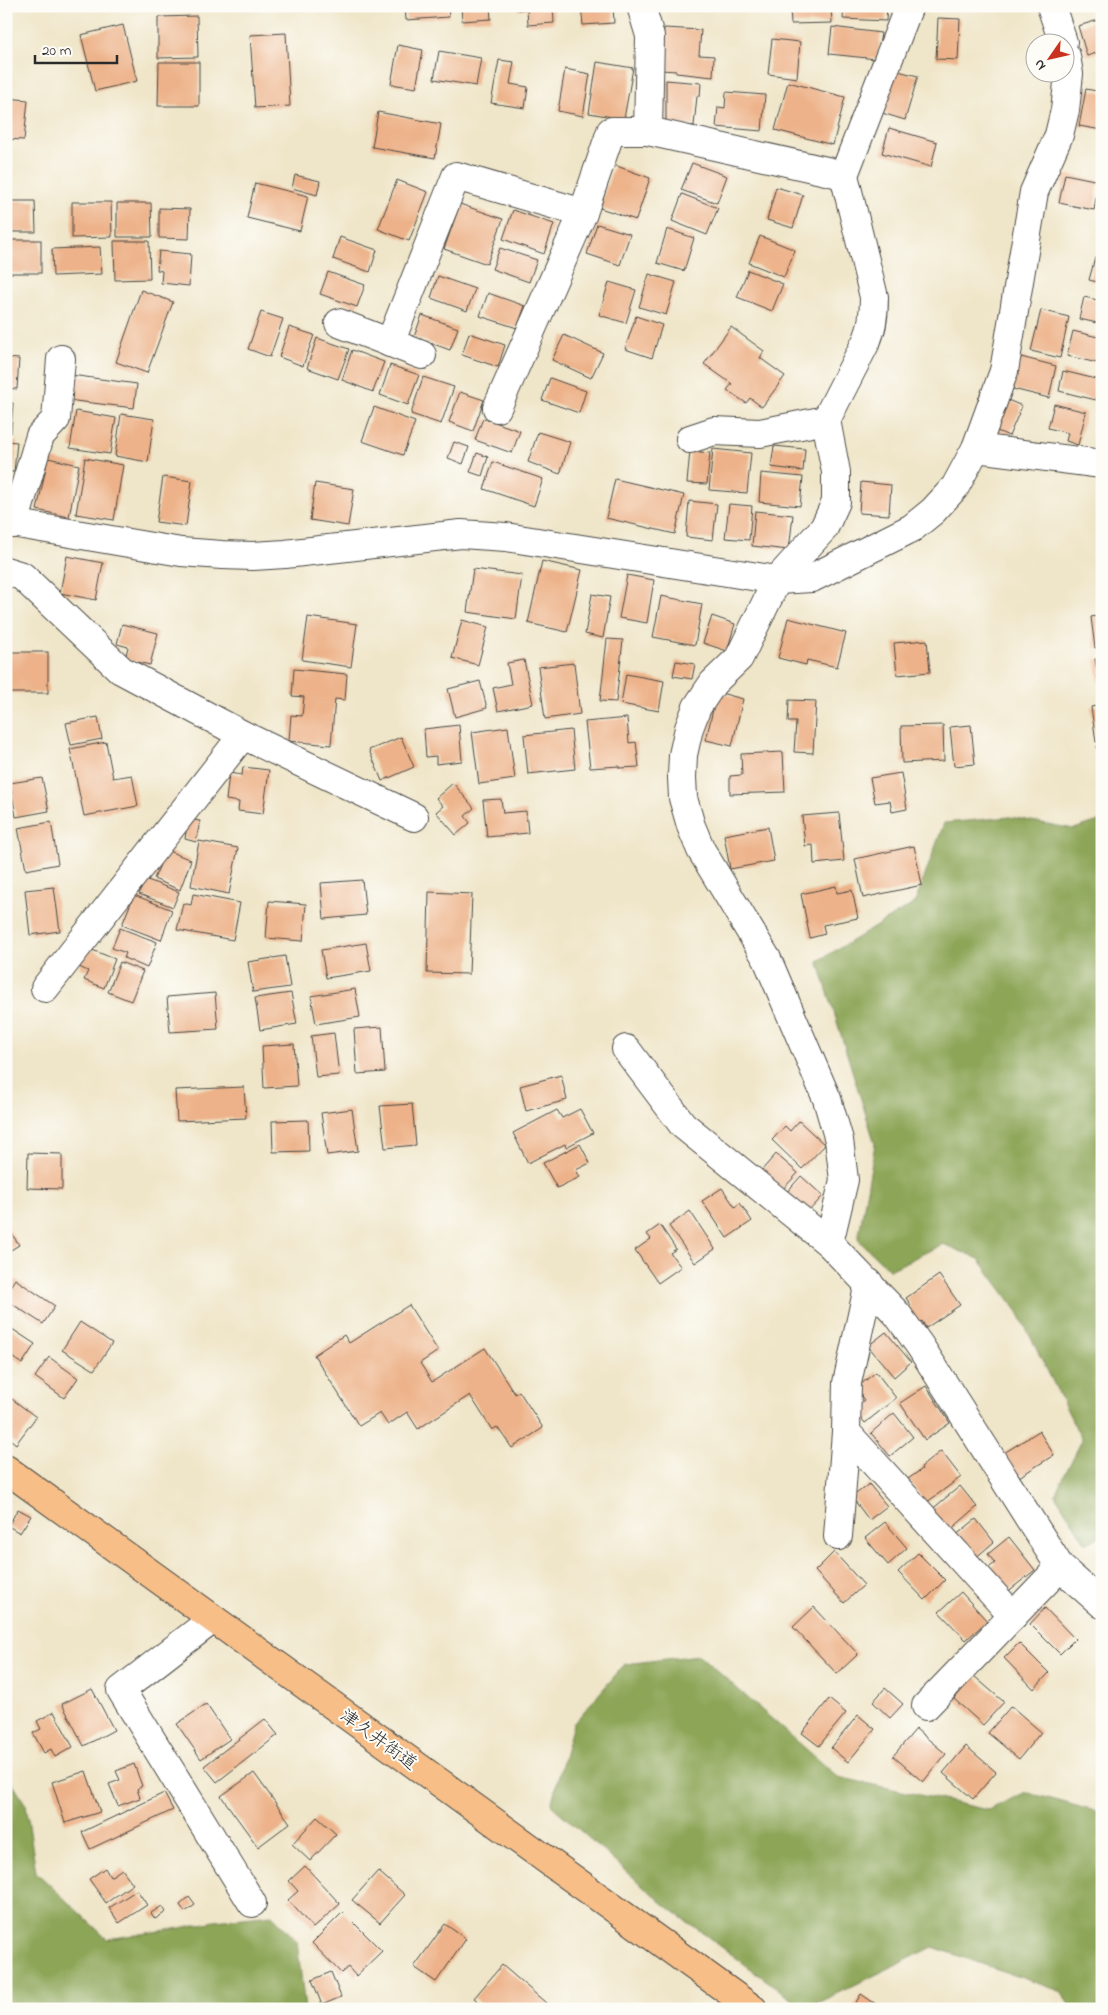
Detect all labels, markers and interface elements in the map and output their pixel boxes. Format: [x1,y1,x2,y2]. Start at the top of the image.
scale bar [35,32,118,64]
north arrow [1026,32,1076,82]
text: 20 m [42,40,72,62]
text: N [1029,55,1052,74]
street label: 津久井街道 [334,1704,422,1778]

